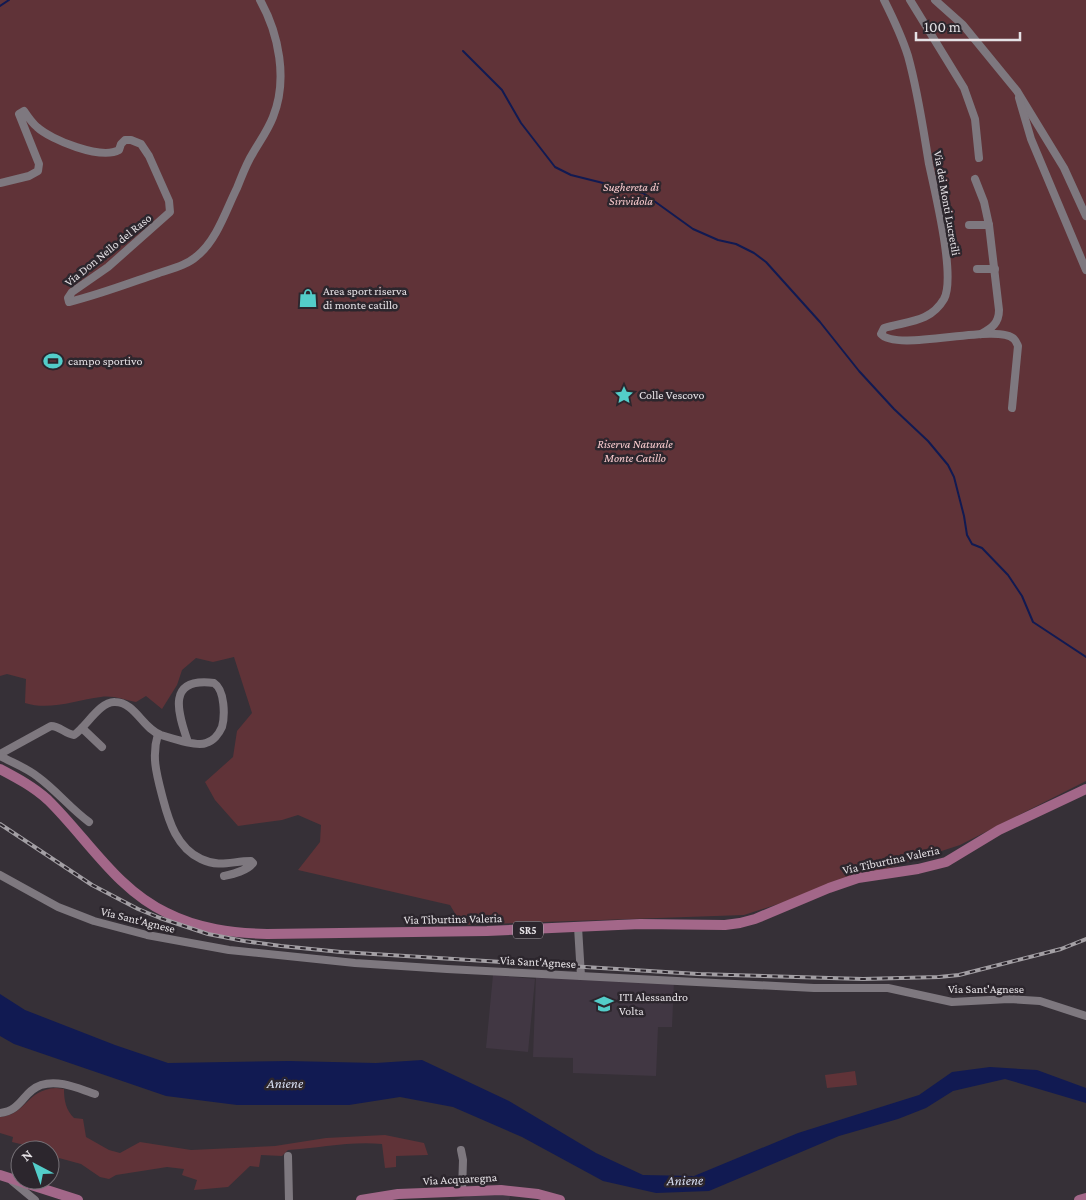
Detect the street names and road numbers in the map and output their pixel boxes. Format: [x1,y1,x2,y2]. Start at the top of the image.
street label: Via dei Monti Lucretili [931,149,963,257]
street label: Via Don Nello del Raso [62,211,154,289]
street label: Via Tiburtina Valeria [841,843,941,877]
street label: Via Sant'Agnese [99,904,177,936]
street label: Via Tiburtina Valeria [404,911,503,927]
road number: SR5 [513,922,543,938]
street label: Via Sant'Agnese [500,953,576,971]
street label: Via Sant'Agnese [948,982,1024,996]
street label: Via Acquaregna [422,1170,498,1188]

